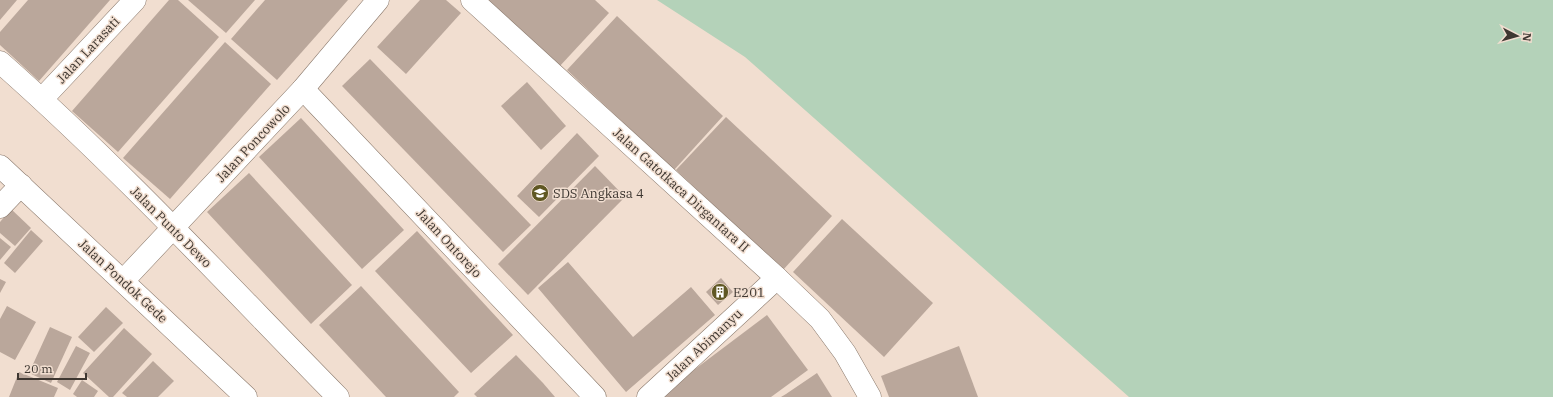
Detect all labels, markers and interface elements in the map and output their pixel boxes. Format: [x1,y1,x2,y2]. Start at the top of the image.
street label: Jalan Larasati [53,13,123,87]
north arrow [1497,16,1537,56]
text: N [1519,32,1534,42]
street label: Jalan Poncowolo [212,100,294,186]
street label: Jalan Gatotkaca Dirgantara II [609,124,753,256]
street label: Jalan Punto Dewo [127,183,215,271]
school or university icon: SDS Angkasa 4 [530,183,550,203]
place label: SDS Angkasa 4 [553,185,644,202]
street label: Jalan Ontorejo [412,205,486,281]
street label: Jalan Pondok Gede [75,235,171,327]
building icon: E201 [710,282,730,302]
place label: E201 [733,284,765,301]
street label: Jalan Abimanyu [662,305,746,385]
scale bar [18,355,86,381]
text: 20 m [24,361,53,376]

